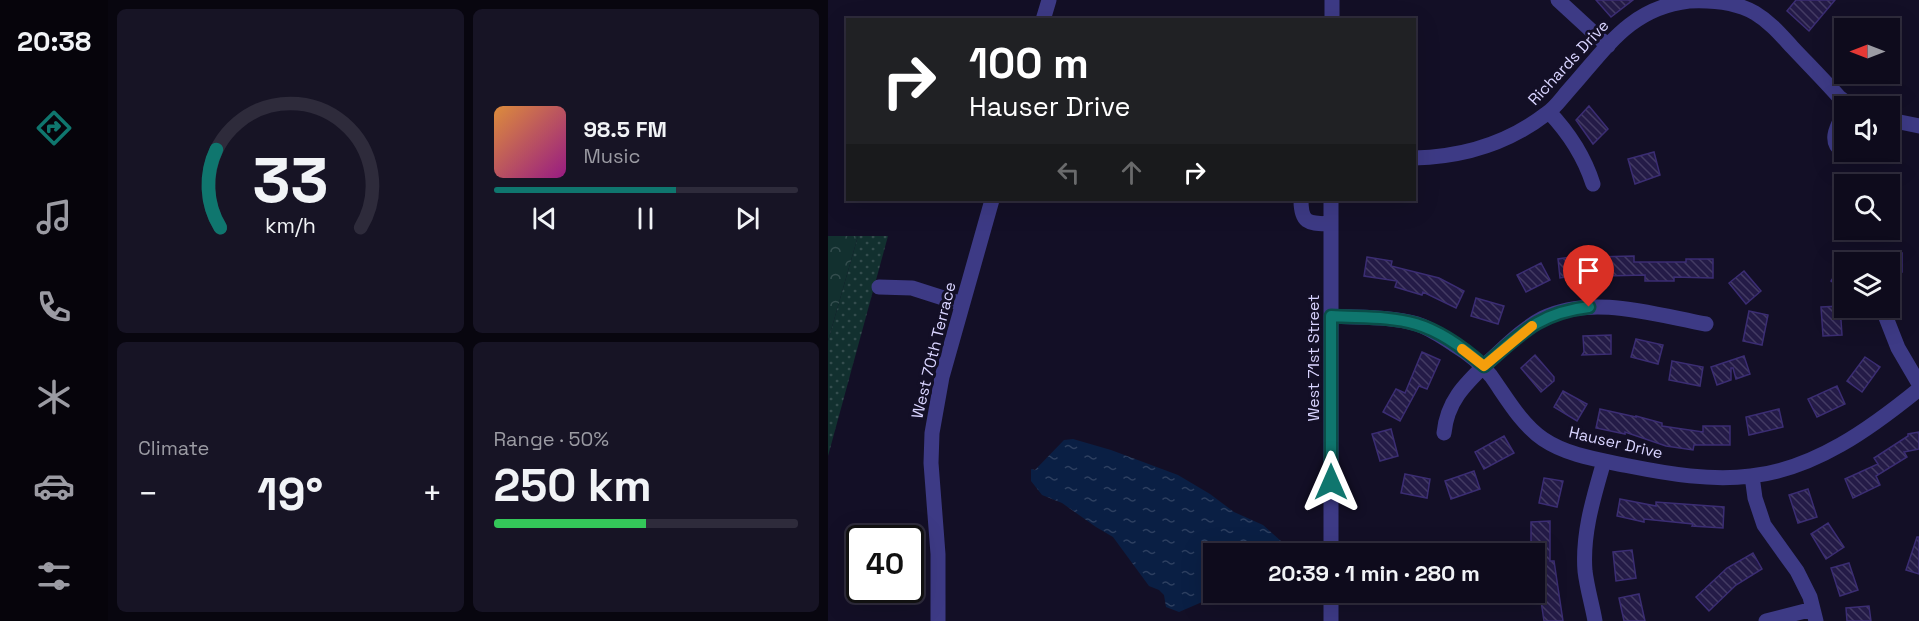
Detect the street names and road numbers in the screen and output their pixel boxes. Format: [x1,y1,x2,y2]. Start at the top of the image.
street label: Richards Drive [1523,15,1613,110]
street label: West 70th Terrace [906,280,961,421]
street label: West 71st Street [1303,294,1324,422]
street label: Hauser Drive [1567,421,1665,463]

